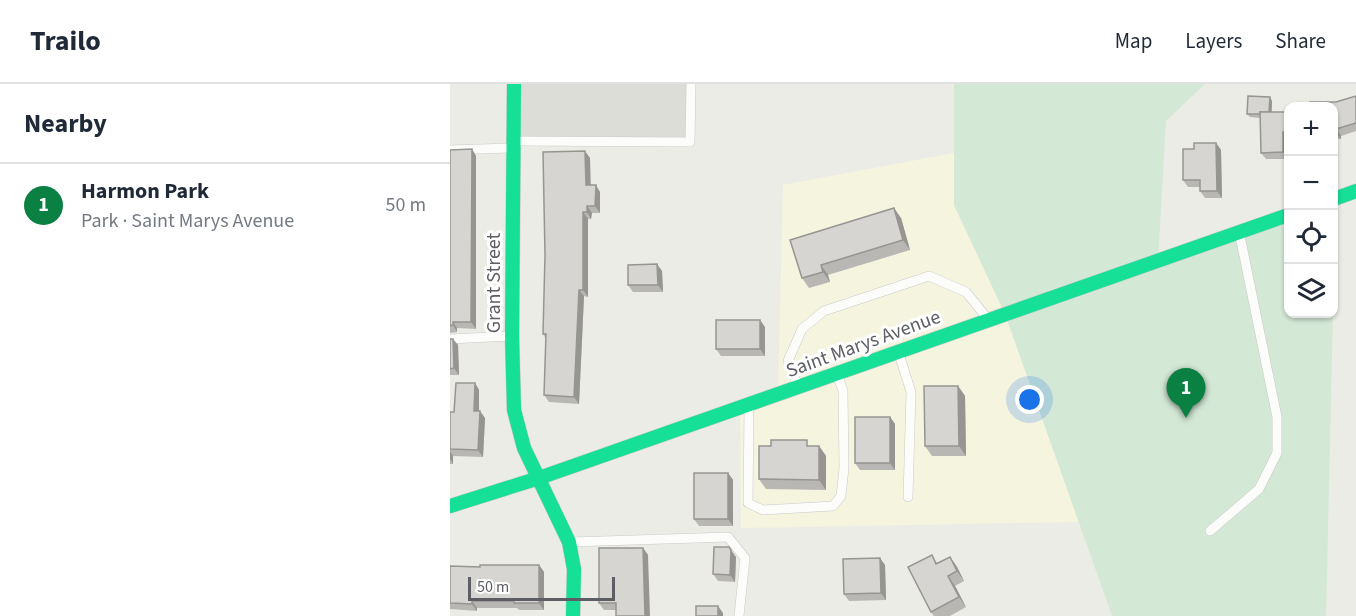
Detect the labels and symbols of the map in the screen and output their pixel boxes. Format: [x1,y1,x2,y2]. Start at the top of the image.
street label: Grant Street [480,232,508,333]
street label: Saint Marys Avenue [782,303,945,385]
pin: 1 [1166,368,1206,418]
your location [1015,385,1044,414]
scale bar [468,574,615,602]

